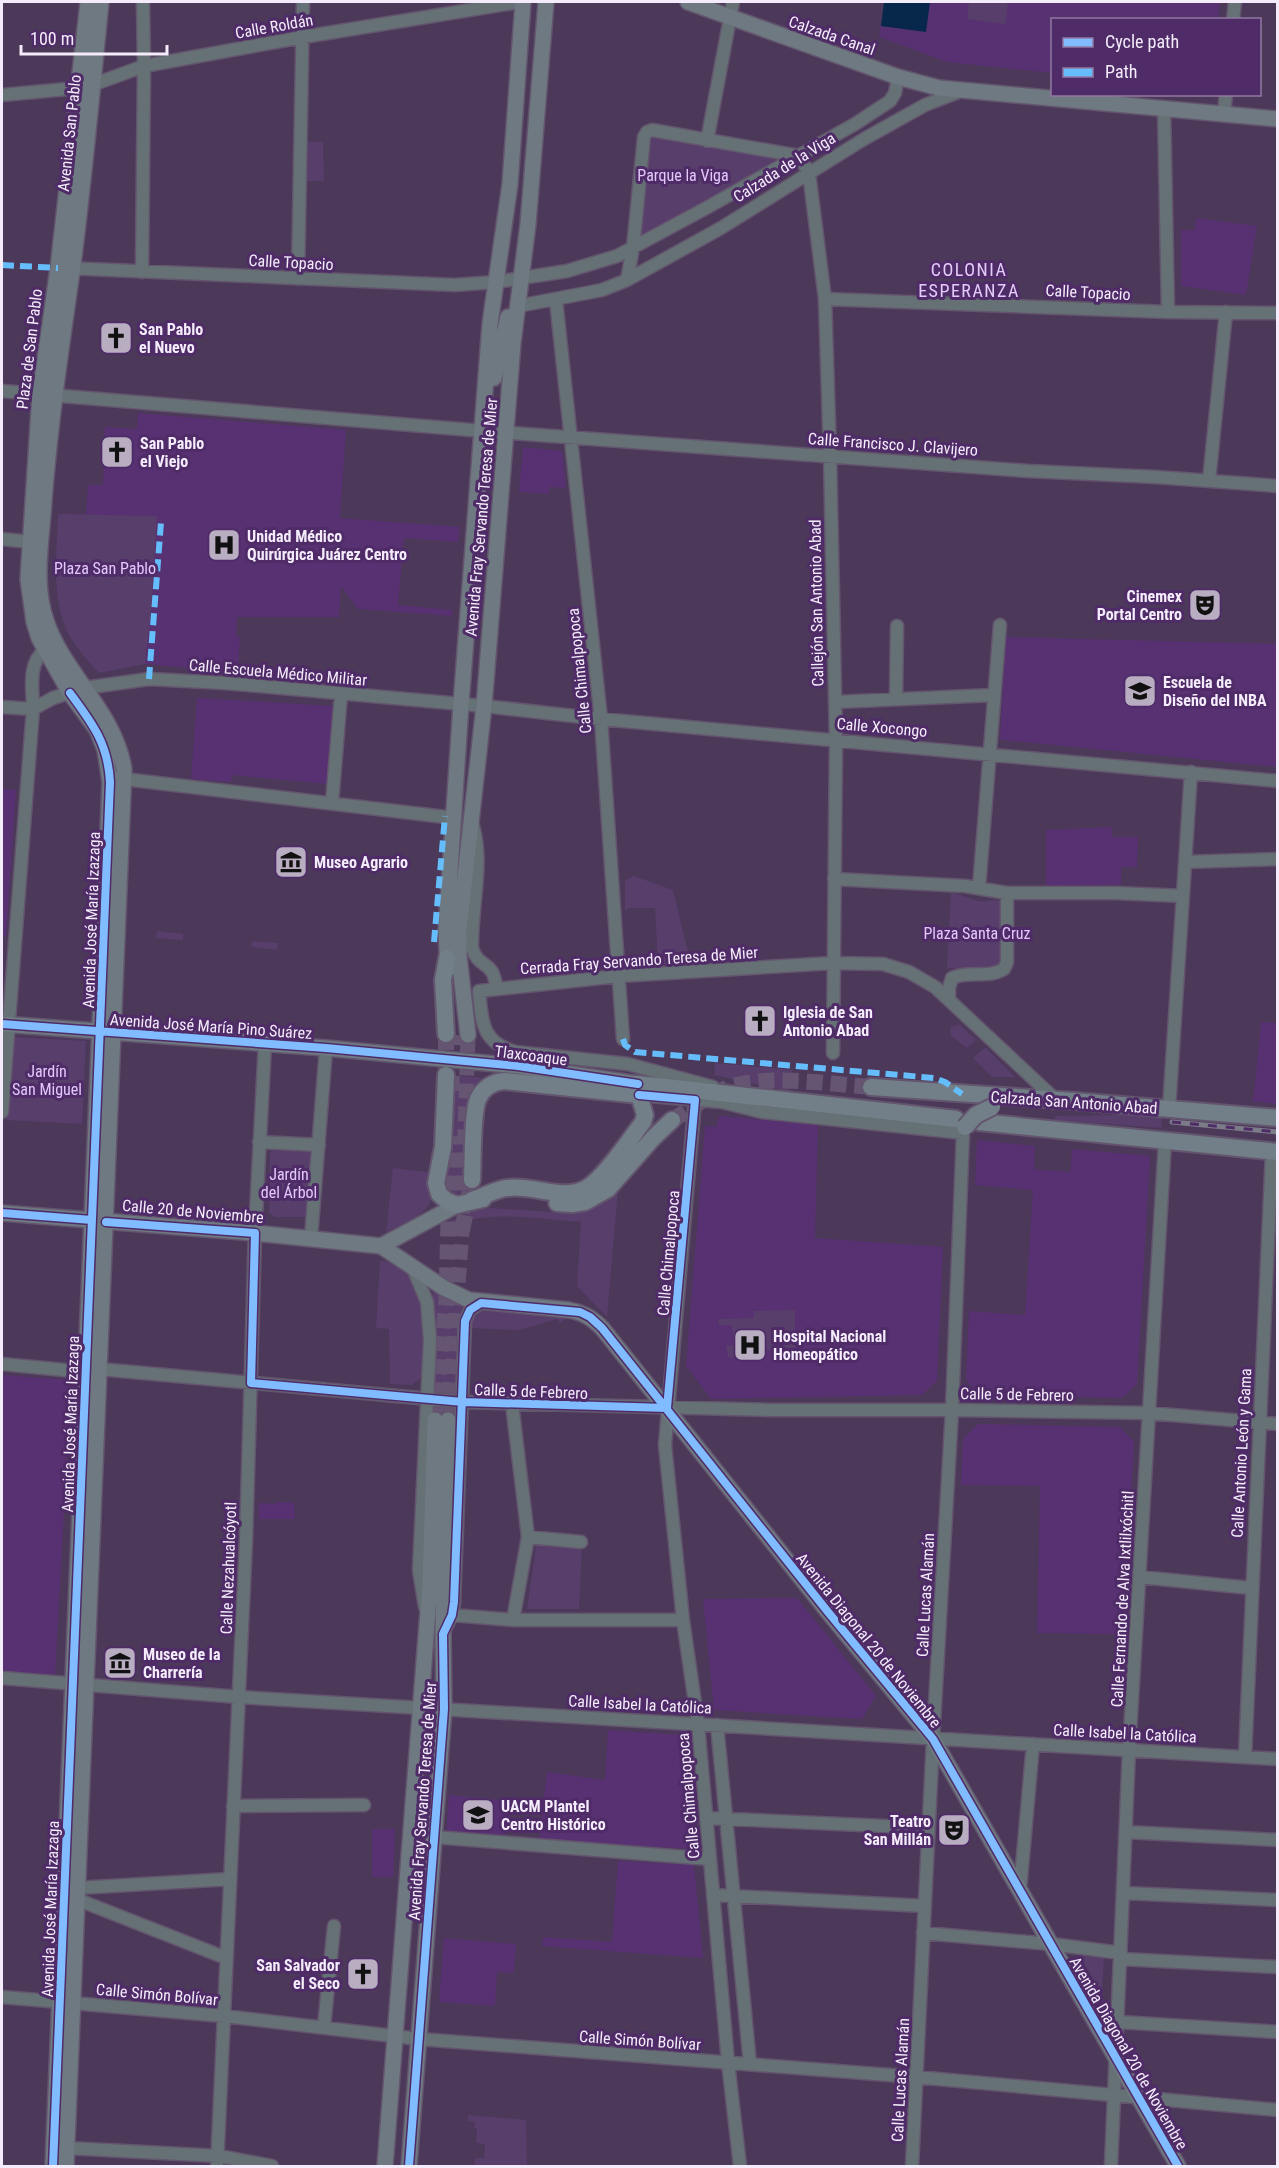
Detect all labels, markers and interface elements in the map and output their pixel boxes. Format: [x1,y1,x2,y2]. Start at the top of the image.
street label: Calle Roldán [234,10,315,43]
street label: Calzada Canal [786,12,878,59]
scale bar [21,18,166,56]
legend [1051,18,1261,96]
text: 100 m [30,28,74,49]
text: Cycle path [1105,31,1179,52]
text: Path [1105,61,1138,82]
street label: Avenida San Pablo [54,74,85,192]
street label: Calzada de la Viga [730,128,839,206]
park label: Parque la Viga [637,166,729,185]
street label: Calle Topacio [248,251,334,274]
district label: COLONIA ESPERANZA [918,259,1020,301]
street label: Calle Topacio [1045,281,1131,304]
street label: Plaza de San Pablo [13,288,46,410]
church icon: San Pablo el Nuevo [98,320,134,356]
place label: San Pablo el Nuevo [139,320,203,357]
street label: Avenida Fray Servando Teresa de Mier [462,397,501,637]
street label: Calle Francisco J. Clavijero [807,429,979,460]
church icon: San Pablo el Viejo [99,434,135,470]
place label: San Pablo el Viejo [140,434,204,471]
street label: Callejón San Antonio Abad [806,519,827,687]
hospital icon: Unidad Médico Quirúrgica Juárez Centro [206,527,242,563]
place label: Unidad Médico Quirúrgica Juárez Centro [247,527,407,564]
park label: Plaza San Pablo [54,559,156,578]
place label: Cinemex Portal Centro [1097,587,1183,624]
theatre icon: Cinemex Portal Centro [1187,587,1223,623]
street label: Calle Chimalpopoca [563,607,596,735]
street label: Calle Escuela Médico Militar [188,655,368,690]
school or university icon: Escuela de Diseño del INBA [1122,673,1158,709]
place label: Escuela de Diseño del INBA [1163,673,1267,710]
street label: Calle Xocongo [836,714,928,741]
street label: Avenida José María Izazaga [79,831,104,1009]
museum icon: Museo Agrario [273,844,309,880]
place label: Museo Agrario [314,853,408,872]
park label: Plaza Santa Cruz [923,924,1031,943]
street label: Cerrada Fray Servando Teresa de Mier [519,943,759,978]
church icon: Iglesia de San Antonio Abad [742,1003,778,1039]
place label: Iglesia de San Antonio Abad [783,1003,873,1040]
street label: Avenida José María Pino Suárez [109,1010,313,1043]
street label: Tlaxcoaque [494,1042,568,1069]
park label: Jardín San Miguel [12,1062,82,1099]
street label: Calzada San Antonio Abad [990,1087,1158,1118]
park label: Jardín del Árbol [261,1165,317,1202]
street label: Calle Chimalpopoca [654,1189,683,1317]
street label: Calle 20 de Noviembre [121,1196,264,1227]
hospital icon: Hospital Nacional Homeopático [732,1327,768,1363]
place label: Hospital Nacional Homeopático [773,1327,886,1364]
street label: Avenida José María Izazaga [58,1335,83,1513]
street label: Calle Antonio León y Gama [1228,1368,1255,1538]
street label: Calle 5 de Febrero [474,1380,588,1403]
street label: Calle 5 de Febrero [960,1384,1074,1405]
street label: Calle Fernando de Alva Ixtlilxóchitl [1107,1490,1138,1708]
street label: Calle Nezahualcóyotl [217,1502,240,1635]
street label: Calle Lucas Alamán [913,1532,938,1658]
street label: Avenida Diagonal 20 de Noviembre [792,1549,945,1732]
museum icon: Museo de la Charrería [102,1645,138,1681]
place label: Museo de la Charrería [143,1645,221,1682]
street label: Avenida Fray Servando Teresa de Mier [405,1681,440,1921]
street label: Calle Isabel la Católica [568,1691,712,1718]
street label: Calle Isabel la Católica [1053,1720,1197,1747]
street label: Calle Chimalpopoca [674,1732,703,1860]
school or university icon: UACM Plantel Centro Histórico [460,1797,496,1833]
place label: UACM Plantel Centro Histórico [501,1797,606,1834]
place label: Teatro San Millán [864,1812,931,1849]
theatre icon: Teatro San Millán [936,1812,972,1848]
street label: Avenida José María Izazaga [38,1820,63,1998]
street label: Avenida Diagonal 20 de Noviembre [1065,1953,1192,2153]
place label: San Salvador el Seco [256,1956,340,1993]
church icon: San Salvador el Seco [345,1956,381,1992]
street label: Calle Simón Bolívar [95,1980,219,2009]
street label: Calle Lucas Alamán [888,2017,913,2143]
street label: Calle Simón Bolívar [578,2027,702,2054]

